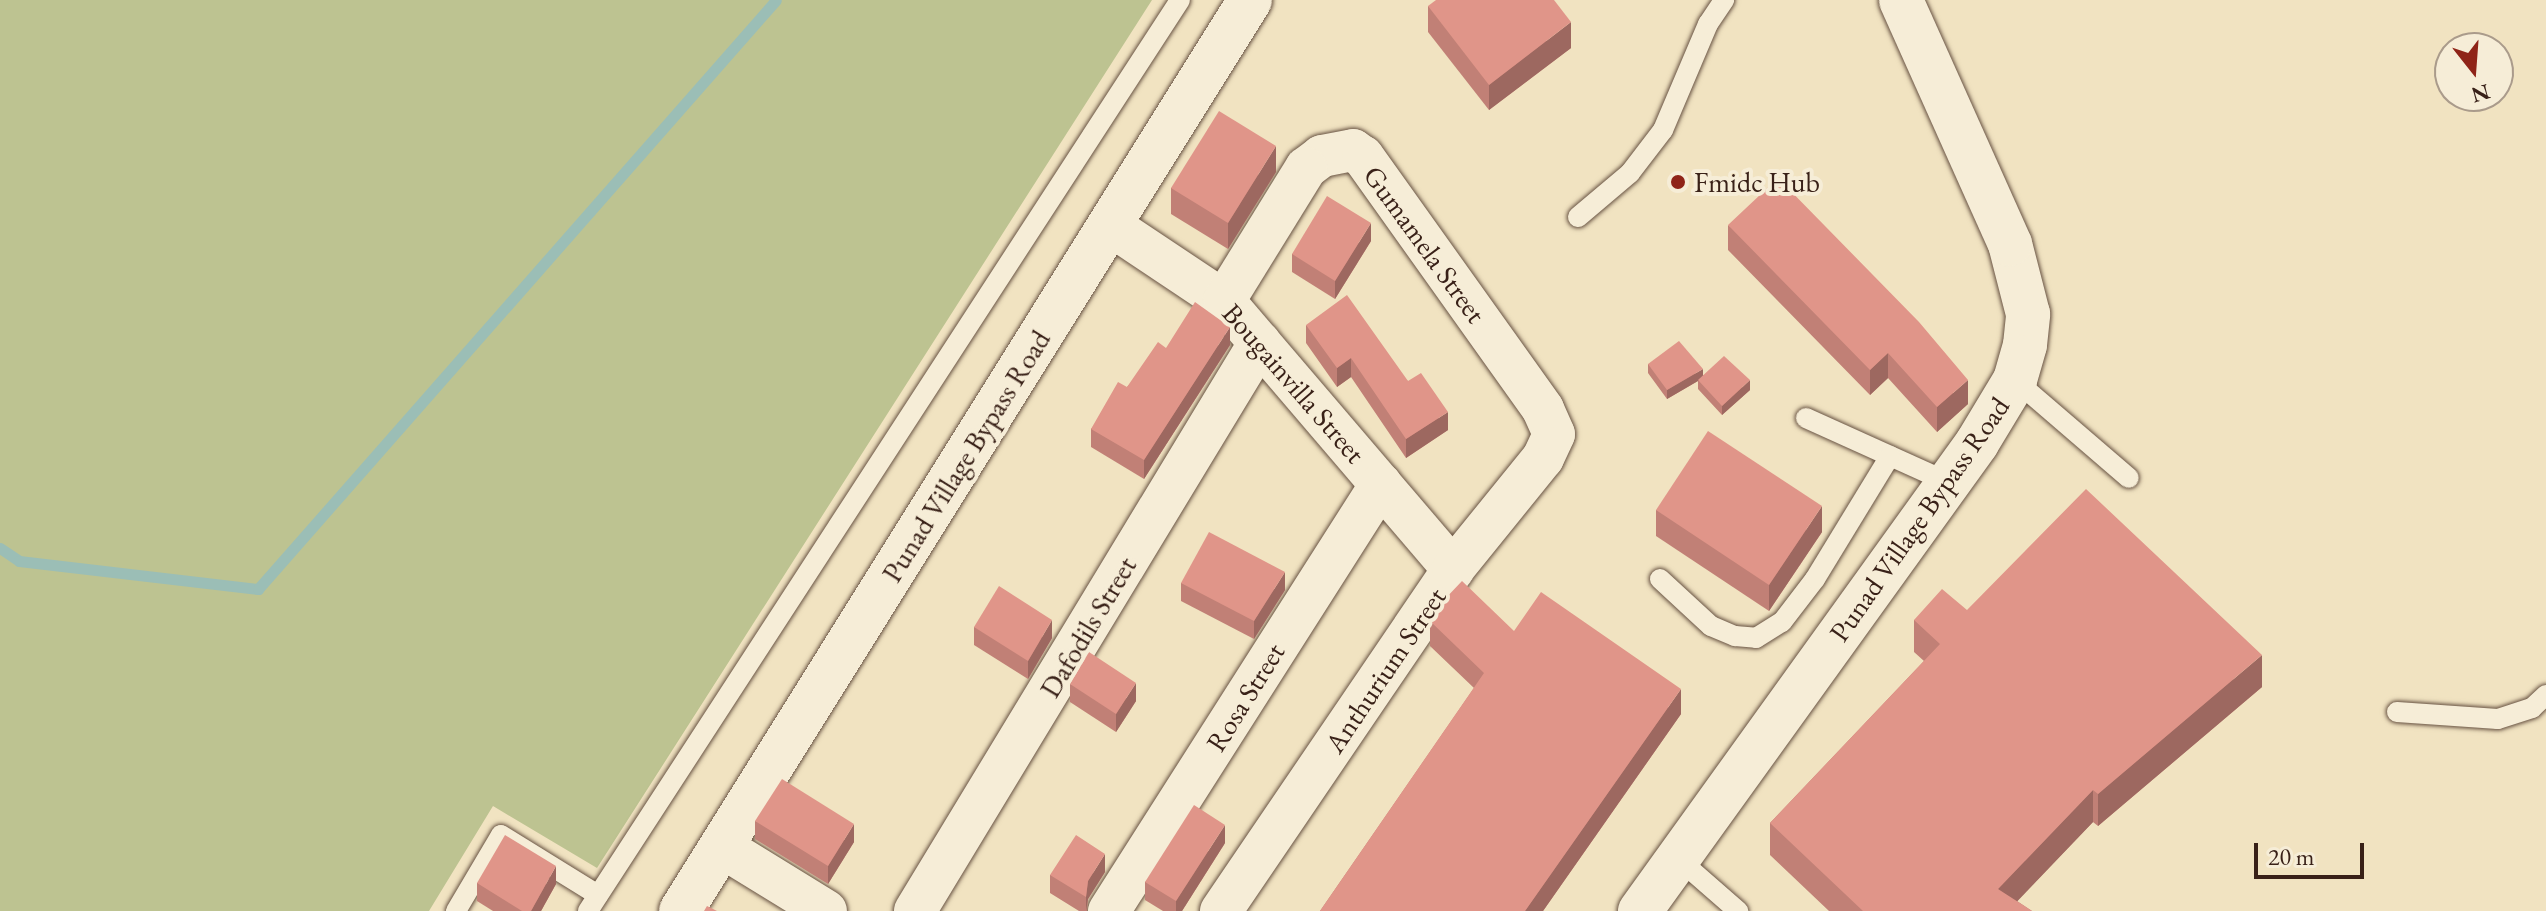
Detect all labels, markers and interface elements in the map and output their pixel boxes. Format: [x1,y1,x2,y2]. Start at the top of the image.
north arrow [2434,32,2514,112]
text: N [2468,77,2493,110]
street label: Gumamela Street [1357,159,1493,329]
place label: Fmidc Hub [1694,165,1820,199]
marker: Fmidc Hub [1669,173,1687,191]
street label: Bougainvilla Street [1216,296,1372,470]
street label: Punad Village Bypass Road [875,324,1057,588]
street label: Punad Village Bypass Road [1822,390,2016,648]
street label: Dafodils Street [1033,551,1143,703]
street label: Anthurium Street [1317,581,1453,759]
street label: Rosa Street [1199,637,1291,757]
scale bar [2258,827,2368,877]
text: 20 m [2268,841,2315,872]

